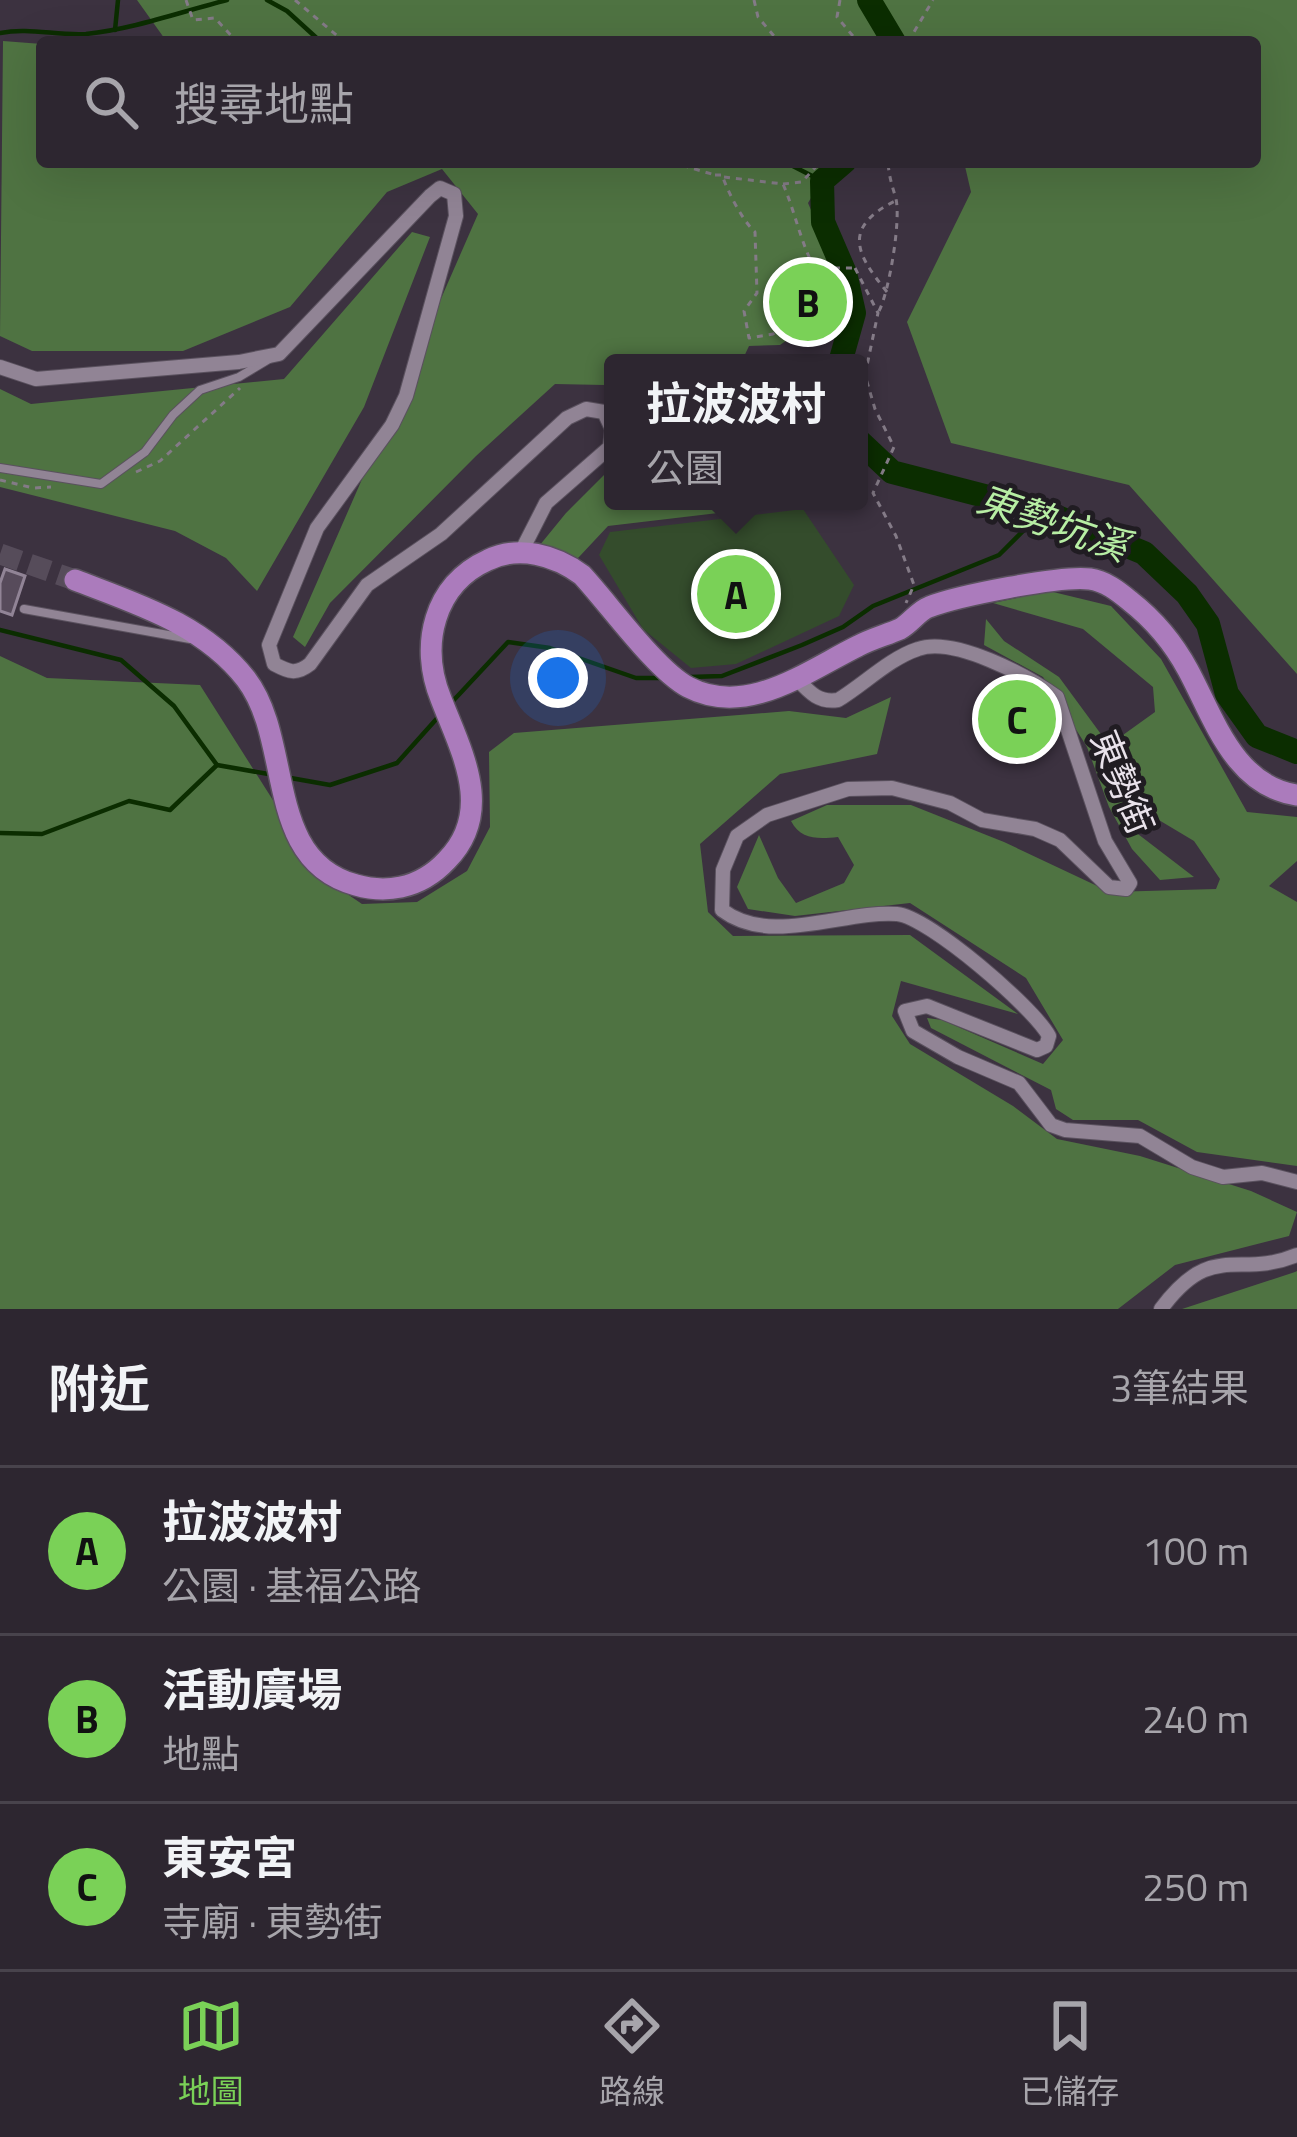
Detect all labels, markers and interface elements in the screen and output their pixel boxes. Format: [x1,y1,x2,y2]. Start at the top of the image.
search box [36,36,1261,168]
icon: search [78,69,144,135]
text: 搜尋地點 [174,69,354,137]
pin: B [769,257,847,347]
popup [604,354,868,510]
text: 拉波波村 [646,369,826,437]
text: 公園 [646,438,724,497]
water label: 東勢坑溪 [970,469,1141,577]
pin: A [697,549,775,639]
your location [528,648,588,708]
pin: C [978,674,1056,764]
street label: 東勢街 [1077,722,1169,842]
text: 附近 [48,1349,150,1427]
text: 3筆結果 [1110,1358,1249,1417]
text: 拉波波村 [162,1487,342,1555]
text: A [75,1521,99,1580]
text: 100 m [1142,1521,1249,1580]
text: 公園 · 基福公路 [162,1556,422,1615]
text: 活動廣場 [162,1655,342,1723]
text: B [75,1689,99,1748]
text: 240 m [1142,1689,1249,1748]
text: 地點 [162,1724,240,1783]
text: 東安宮 [162,1823,297,1891]
text: C [76,1857,98,1916]
text: 250 m [1142,1857,1249,1916]
text: 寺廟 · 東勢街 [162,1892,383,1951]
tab: 地圖 [178,1993,244,2116]
tab: 路線 [599,1993,665,2116]
tab: 已儲存 [1020,1993,1119,2116]

